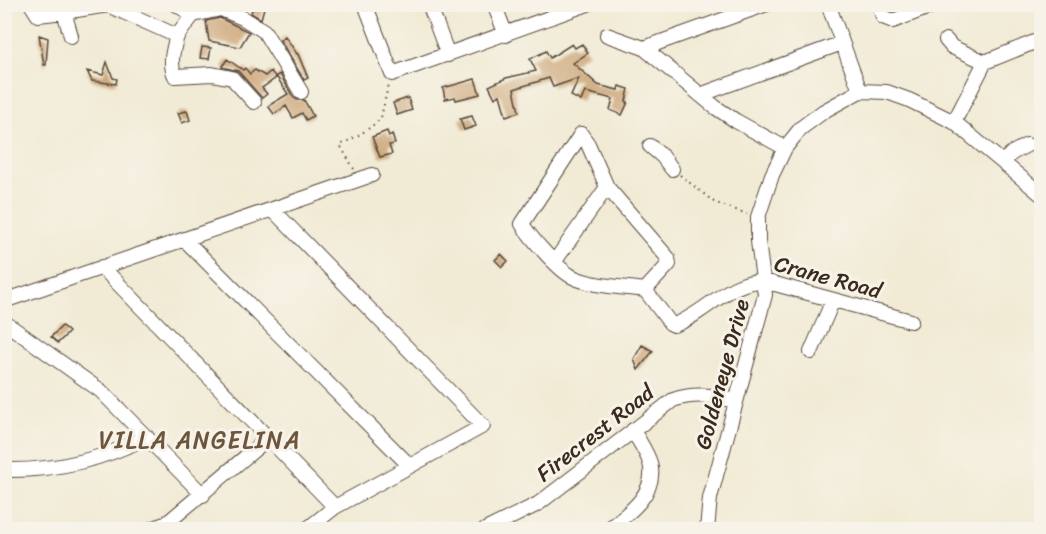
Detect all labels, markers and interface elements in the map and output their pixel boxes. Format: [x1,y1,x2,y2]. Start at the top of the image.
street label: Crane Road [770,244,887,310]
street label: Goldeneye Drive [683,294,761,453]
street label: Firecrest Road [527,373,664,492]
district label: VILLA ANGELINA [99,419,301,461]

